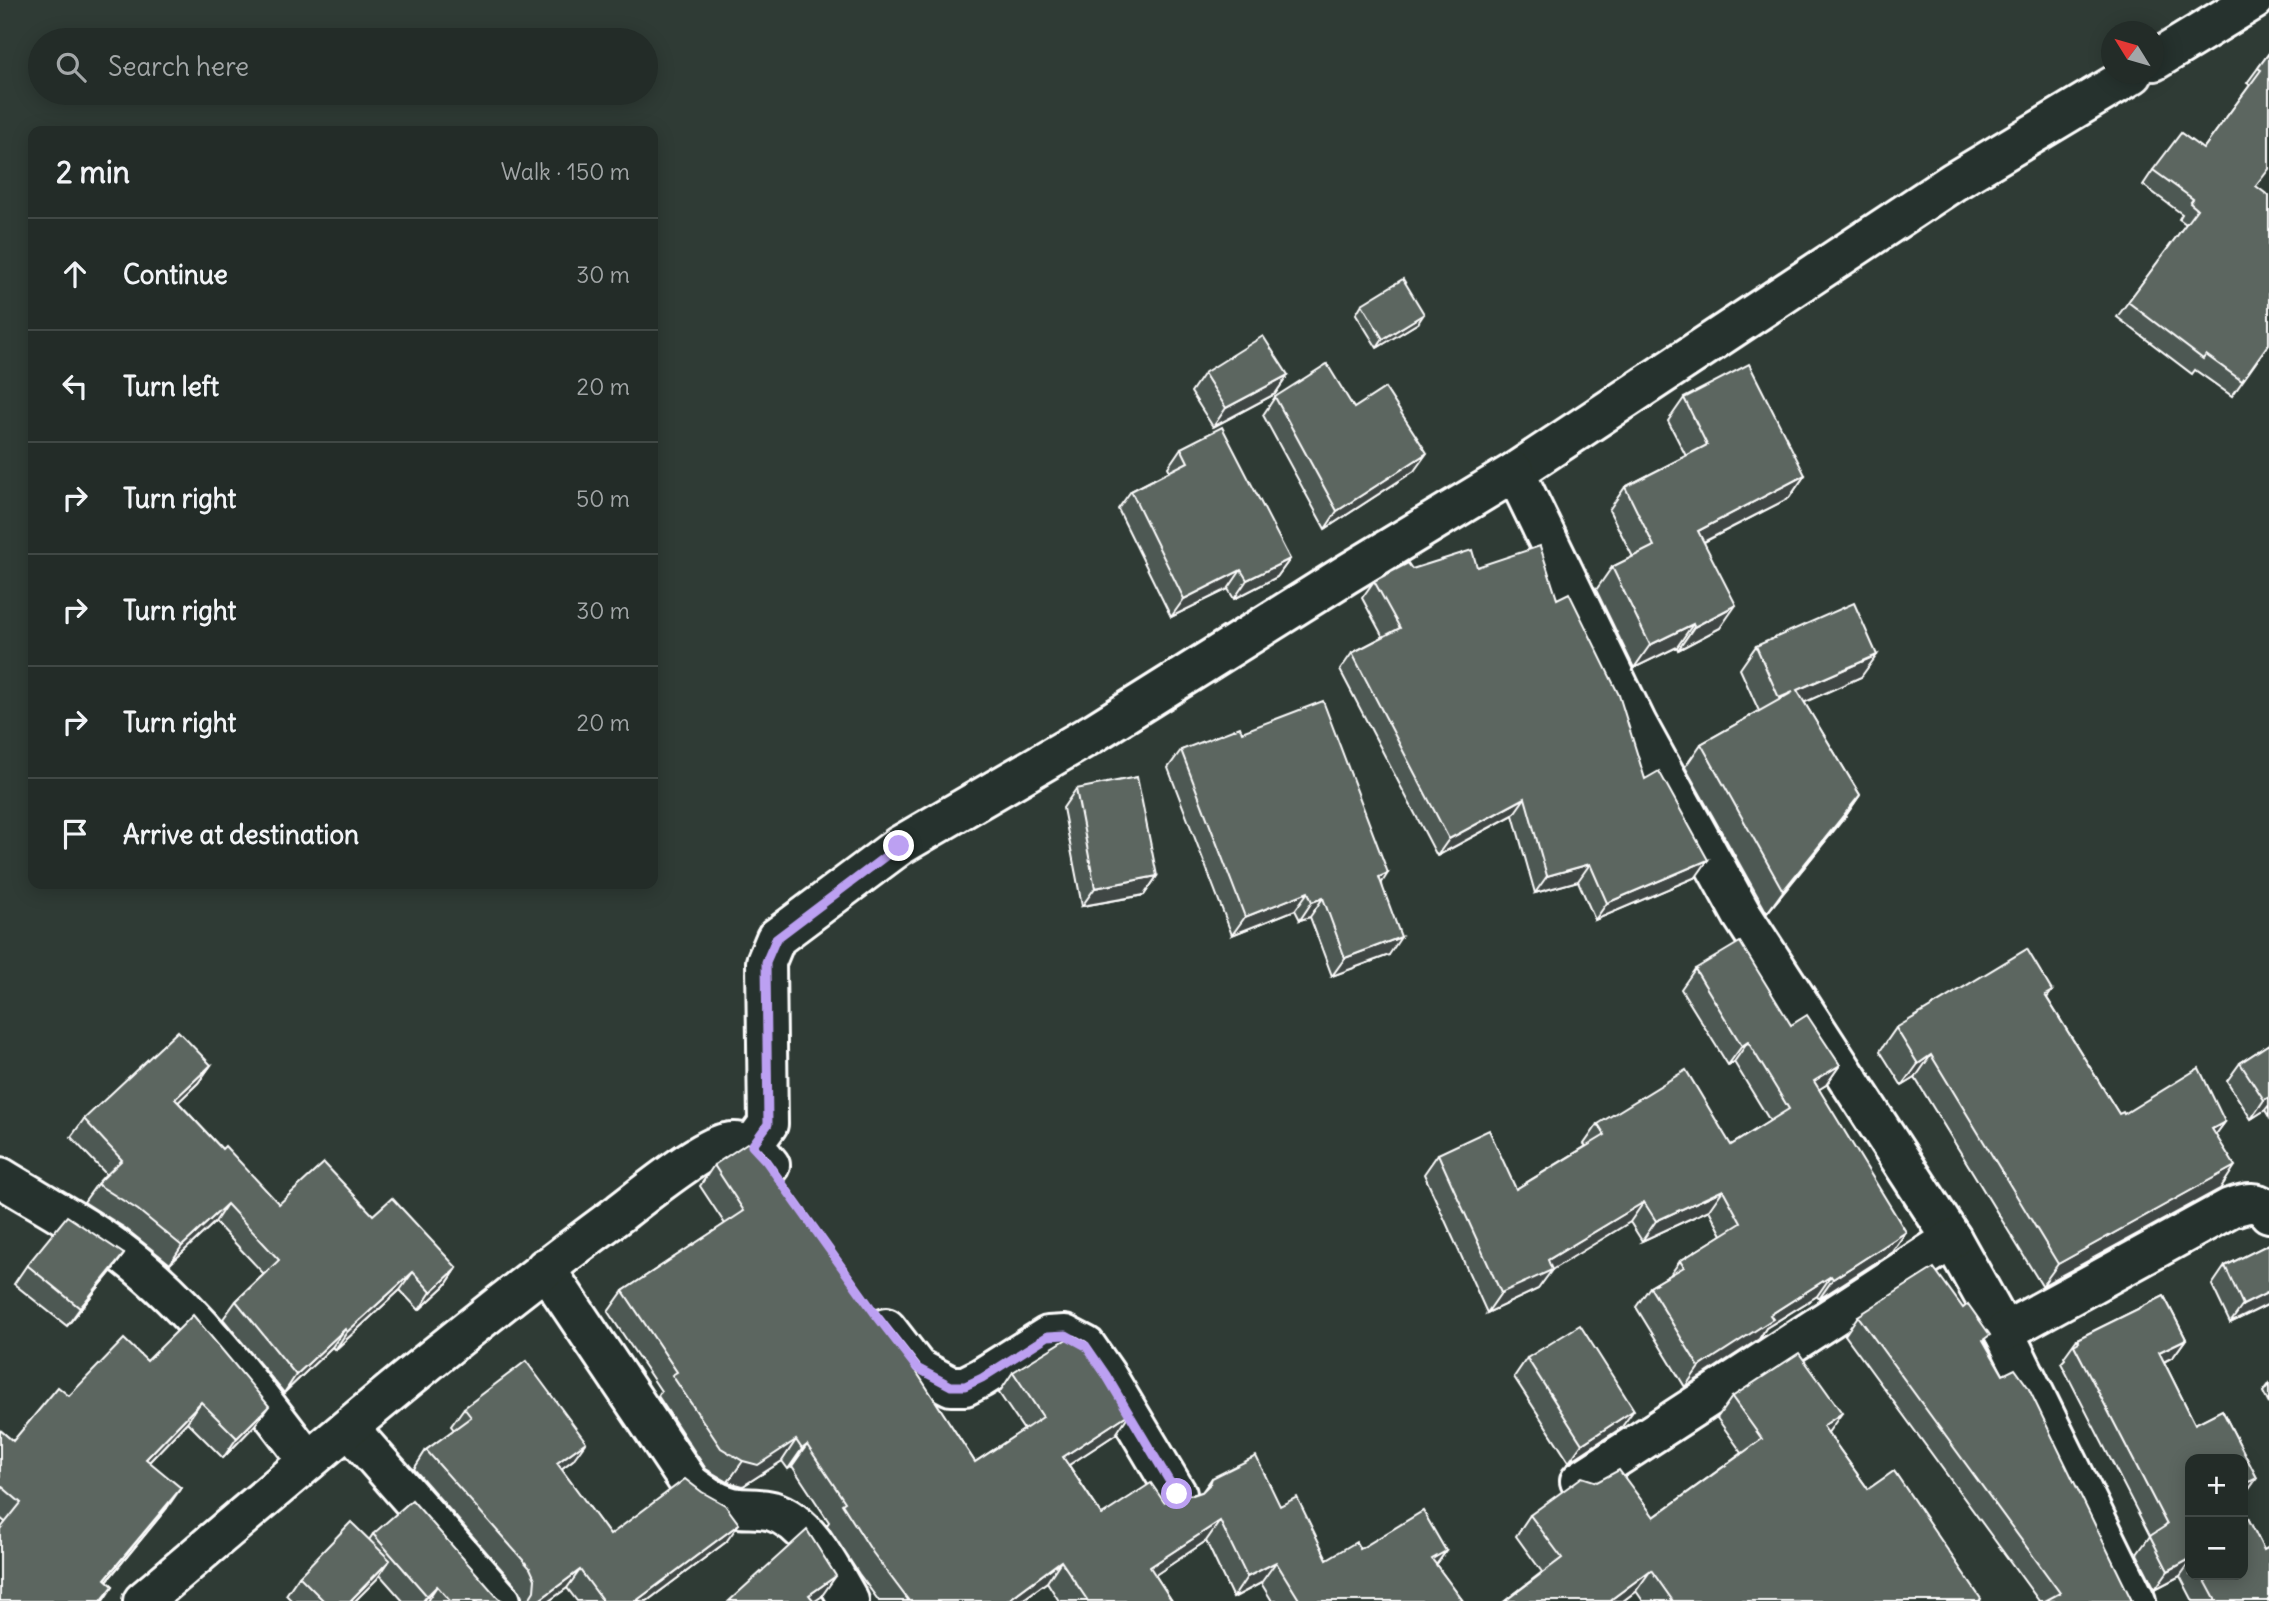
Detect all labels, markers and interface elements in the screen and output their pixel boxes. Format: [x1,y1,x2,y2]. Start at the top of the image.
north arrow [2101,21,2164,84]
search box [28,28,658,105]
icon: search [52,48,90,86]
text: Search here [108,50,249,83]
text: 2 min [56,153,130,191]
text: Walk · 150 m [501,157,630,186]
icon: ahead [56,255,94,293]
text: Continue [123,258,228,291]
text: 30 m [576,260,630,289]
icon: left [56,367,94,405]
text: Turn left [123,370,219,403]
text: 20 m [577,372,630,401]
icon: right [56,479,94,517]
text: Turn right [123,482,236,515]
text: 50 m [576,484,630,513]
icon: right [56,591,94,629]
text: Turn right [123,594,236,627]
text: 30 m [576,596,630,625]
icon: right [56,703,94,741]
text: Turn right [123,706,236,739]
text: 20 m [577,708,630,737]
icon: arrive [56,815,94,853]
text: Arrive at destination [123,818,359,851]
route end [883,830,914,861]
map controls [2185,1454,2248,1580]
button: + [2185,1454,2248,1517]
route start [1161,1478,1192,1509]
button: − [2185,1517,2248,1580]

